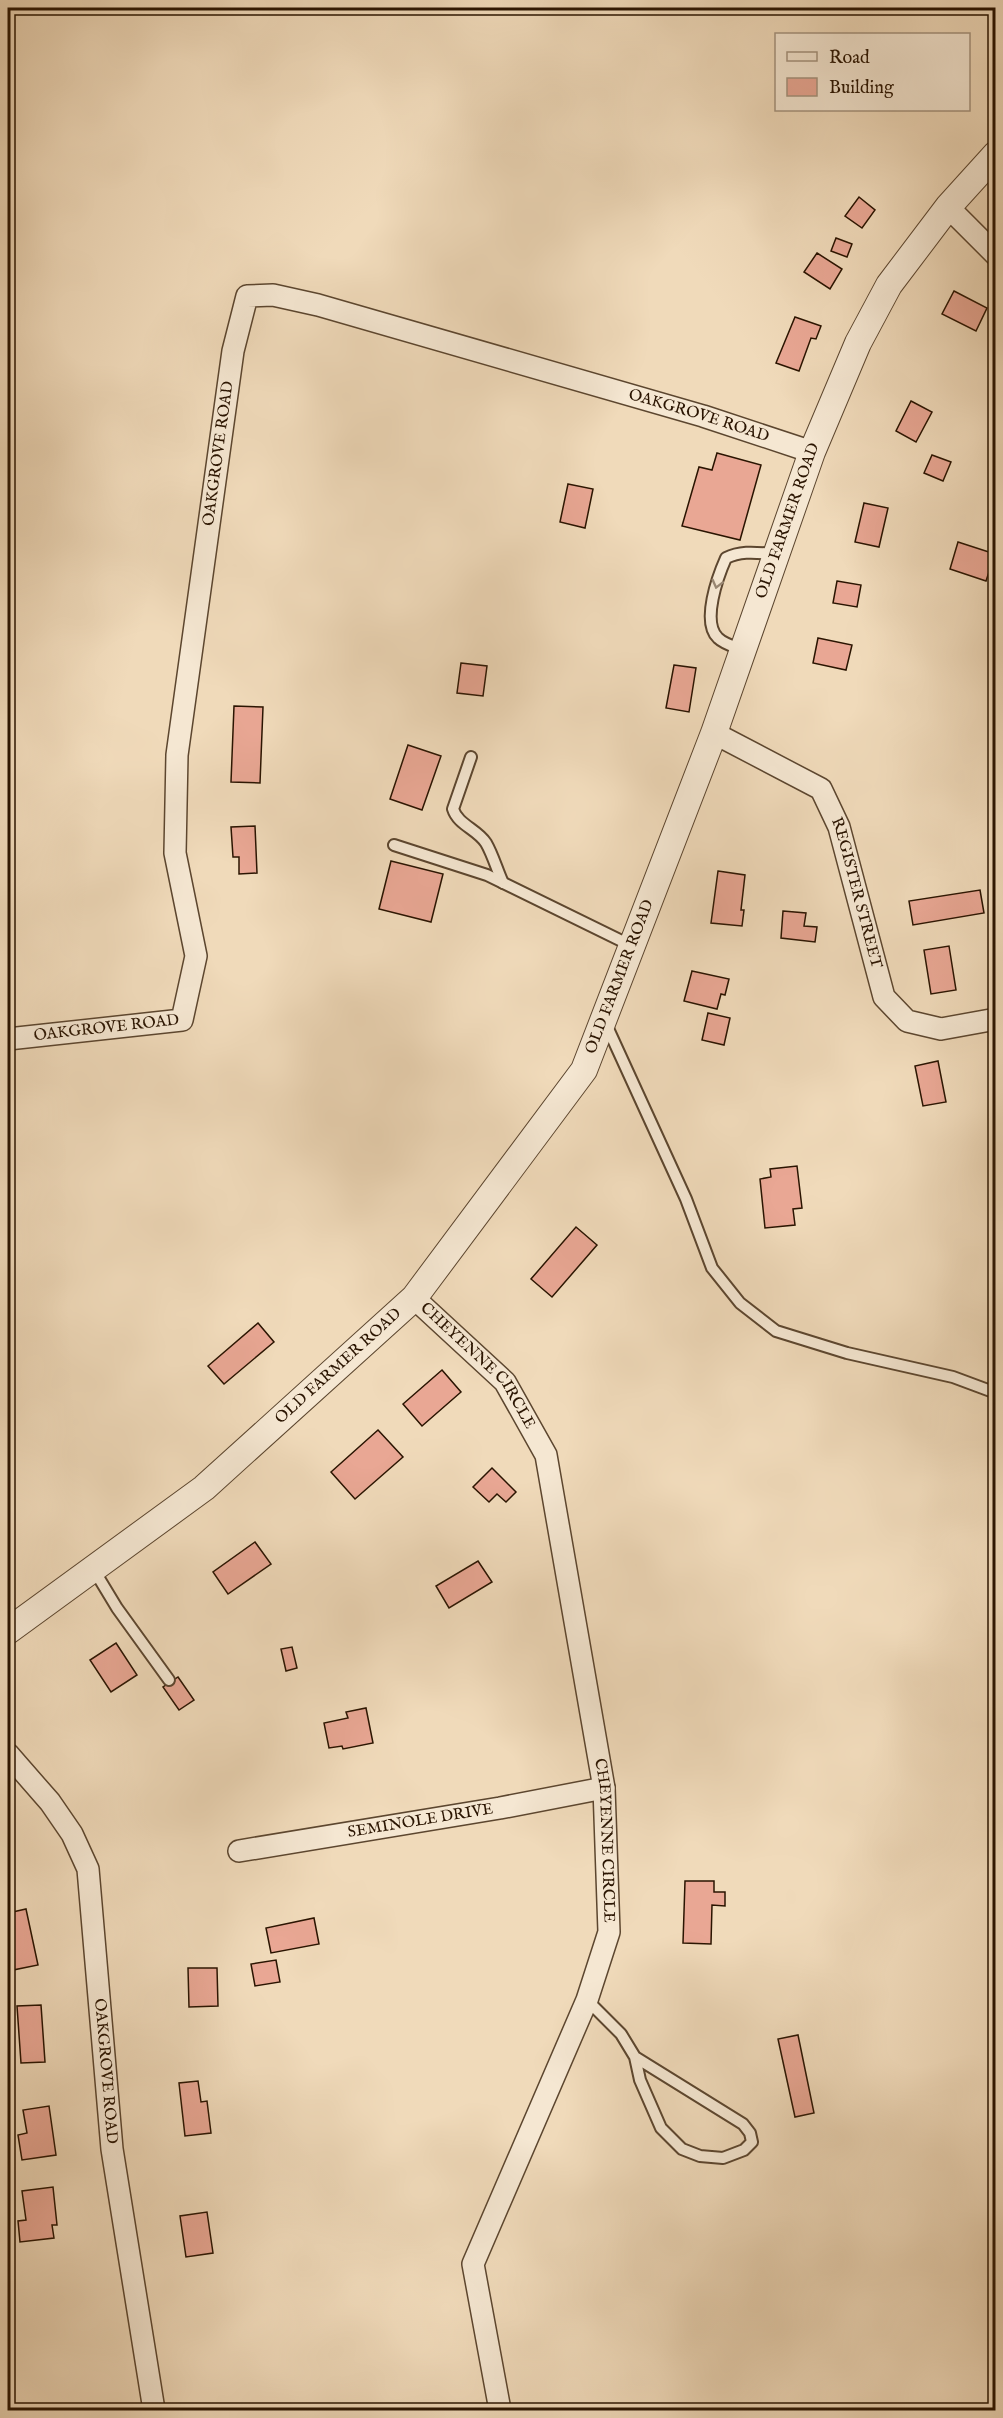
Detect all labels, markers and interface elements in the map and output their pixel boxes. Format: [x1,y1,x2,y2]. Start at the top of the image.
legend [775,33,970,111]
text: Road [829,47,870,70]
text: Building [829,77,894,100]
street label: OAKGROVE ROAD [199,380,239,527]
street label: OAKGROVE ROAD [626,385,772,447]
street label: OLD FARMER ROAD [752,440,825,601]
one-way arrow [712,579,725,589]
street label: REGISTER STREET [826,814,886,971]
street label: OLD FARMER ROAD [581,897,659,1057]
street label: OAKGROVE ROAD [33,1010,180,1046]
street label: CHEYENNE CIRCLE [416,1299,539,1433]
street label: OLD FARMER ROAD [271,1304,406,1429]
street label: CHEYENNE CIRCLE [589,1757,619,1923]
street label: SEMINOLE DRIVE [346,1799,495,1843]
street label: OAKGROVE ROAD [89,1998,122,2145]

